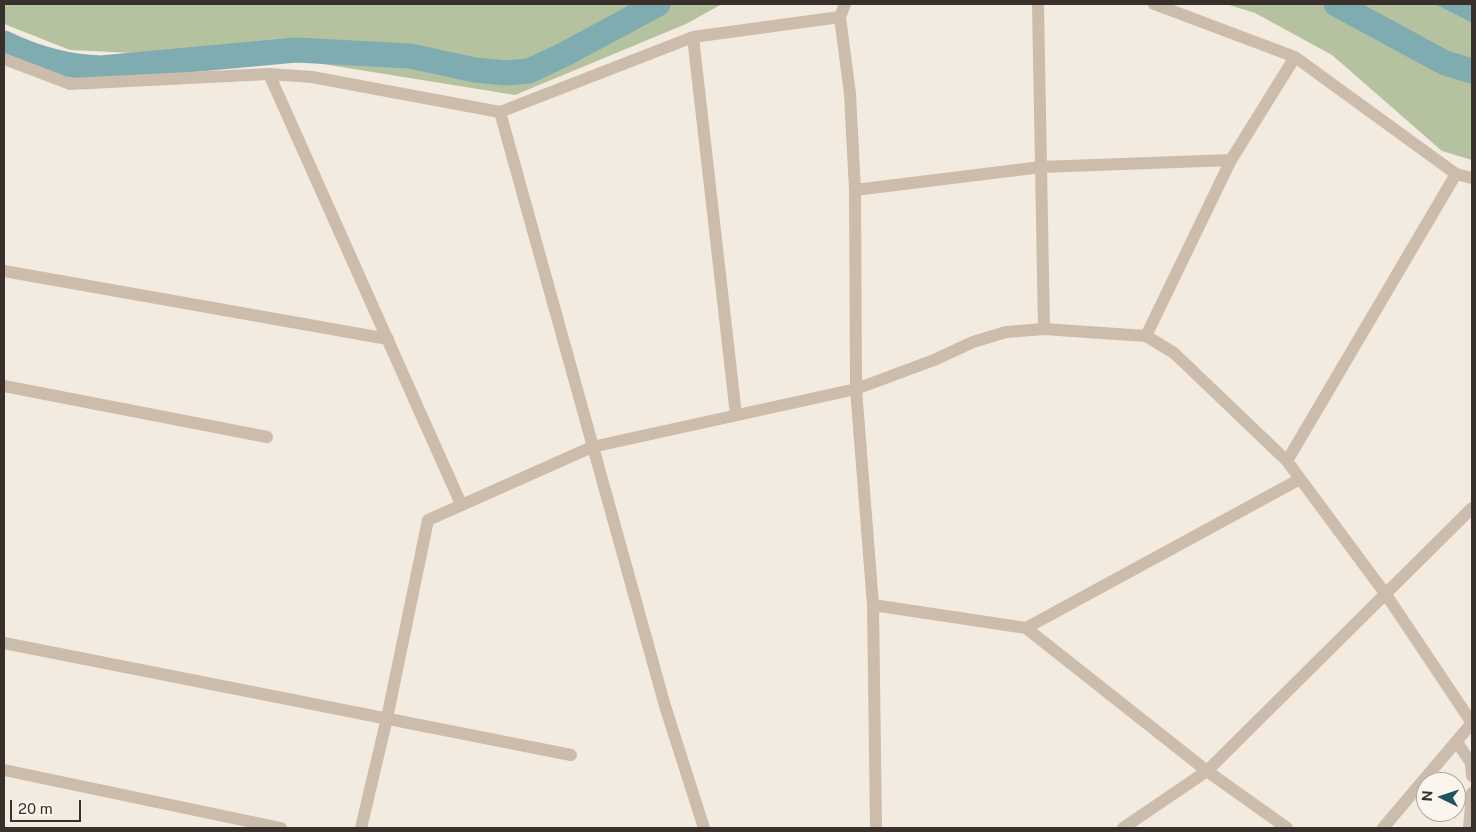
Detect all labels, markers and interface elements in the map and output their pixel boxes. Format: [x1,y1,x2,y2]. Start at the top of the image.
north arrow [1416,772,1466,822]
scale bar [12,790,84,822]
text: N [1419,790,1435,802]
text: 20 m [18,800,53,817]

